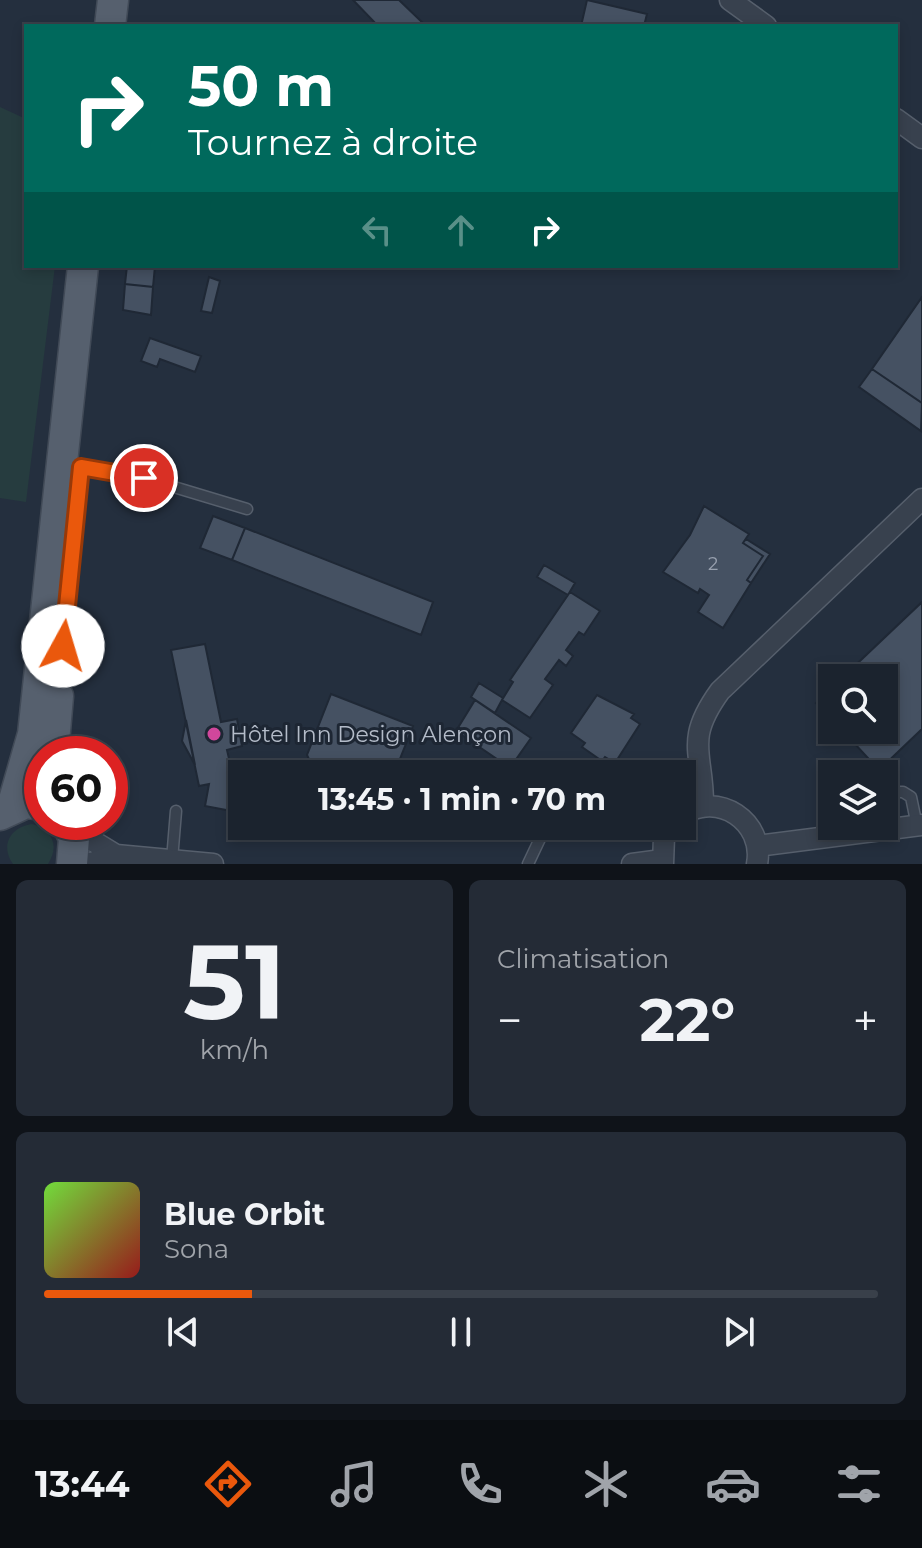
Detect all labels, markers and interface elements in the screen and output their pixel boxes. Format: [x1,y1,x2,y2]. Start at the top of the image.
text: 50 m [188,52,334,120]
icon: right [56,56,160,160]
text: Tournez à droite [188,120,478,164]
icon: left [355,208,399,252]
icon: ahead [439,208,483,252]
icon: right [523,208,567,252]
pin [110,444,178,512]
icon: arrive [122,456,166,500]
house number: 2 [708,553,718,575]
position arrow [21,604,105,688]
map controls [818,664,898,840]
button: search [818,664,898,744]
place label: Hôtel Inn Design Alençon [230,721,512,748]
marker: Hôtel Inn Design Alençon [205,725,223,743]
speed limit sign: 60 [24,736,128,840]
button: layers [818,760,898,840]
text: 13:45 · 1 min · 70 m [318,781,606,818]
text: 51 [183,918,286,1045]
text: Climatisation [497,943,669,975]
text: 22° [640,983,735,1056]
text: − [497,993,522,1047]
text: + [853,993,878,1047]
text: km/h [200,1034,269,1066]
text: Blue Orbit [164,1196,325,1233]
text: Sona [164,1233,229,1265]
icon: previous [161,1310,205,1354]
icon: pause [439,1310,483,1354]
icon: next [717,1310,761,1354]
icon: directions [200,1456,256,1512]
icon: music [326,1456,382,1512]
icon: phone [452,1456,508,1512]
icon: climate [578,1456,634,1512]
icon: car [705,1456,761,1512]
icon: filters [831,1456,887,1512]
text: 13:44 [35,1462,130,1506]

